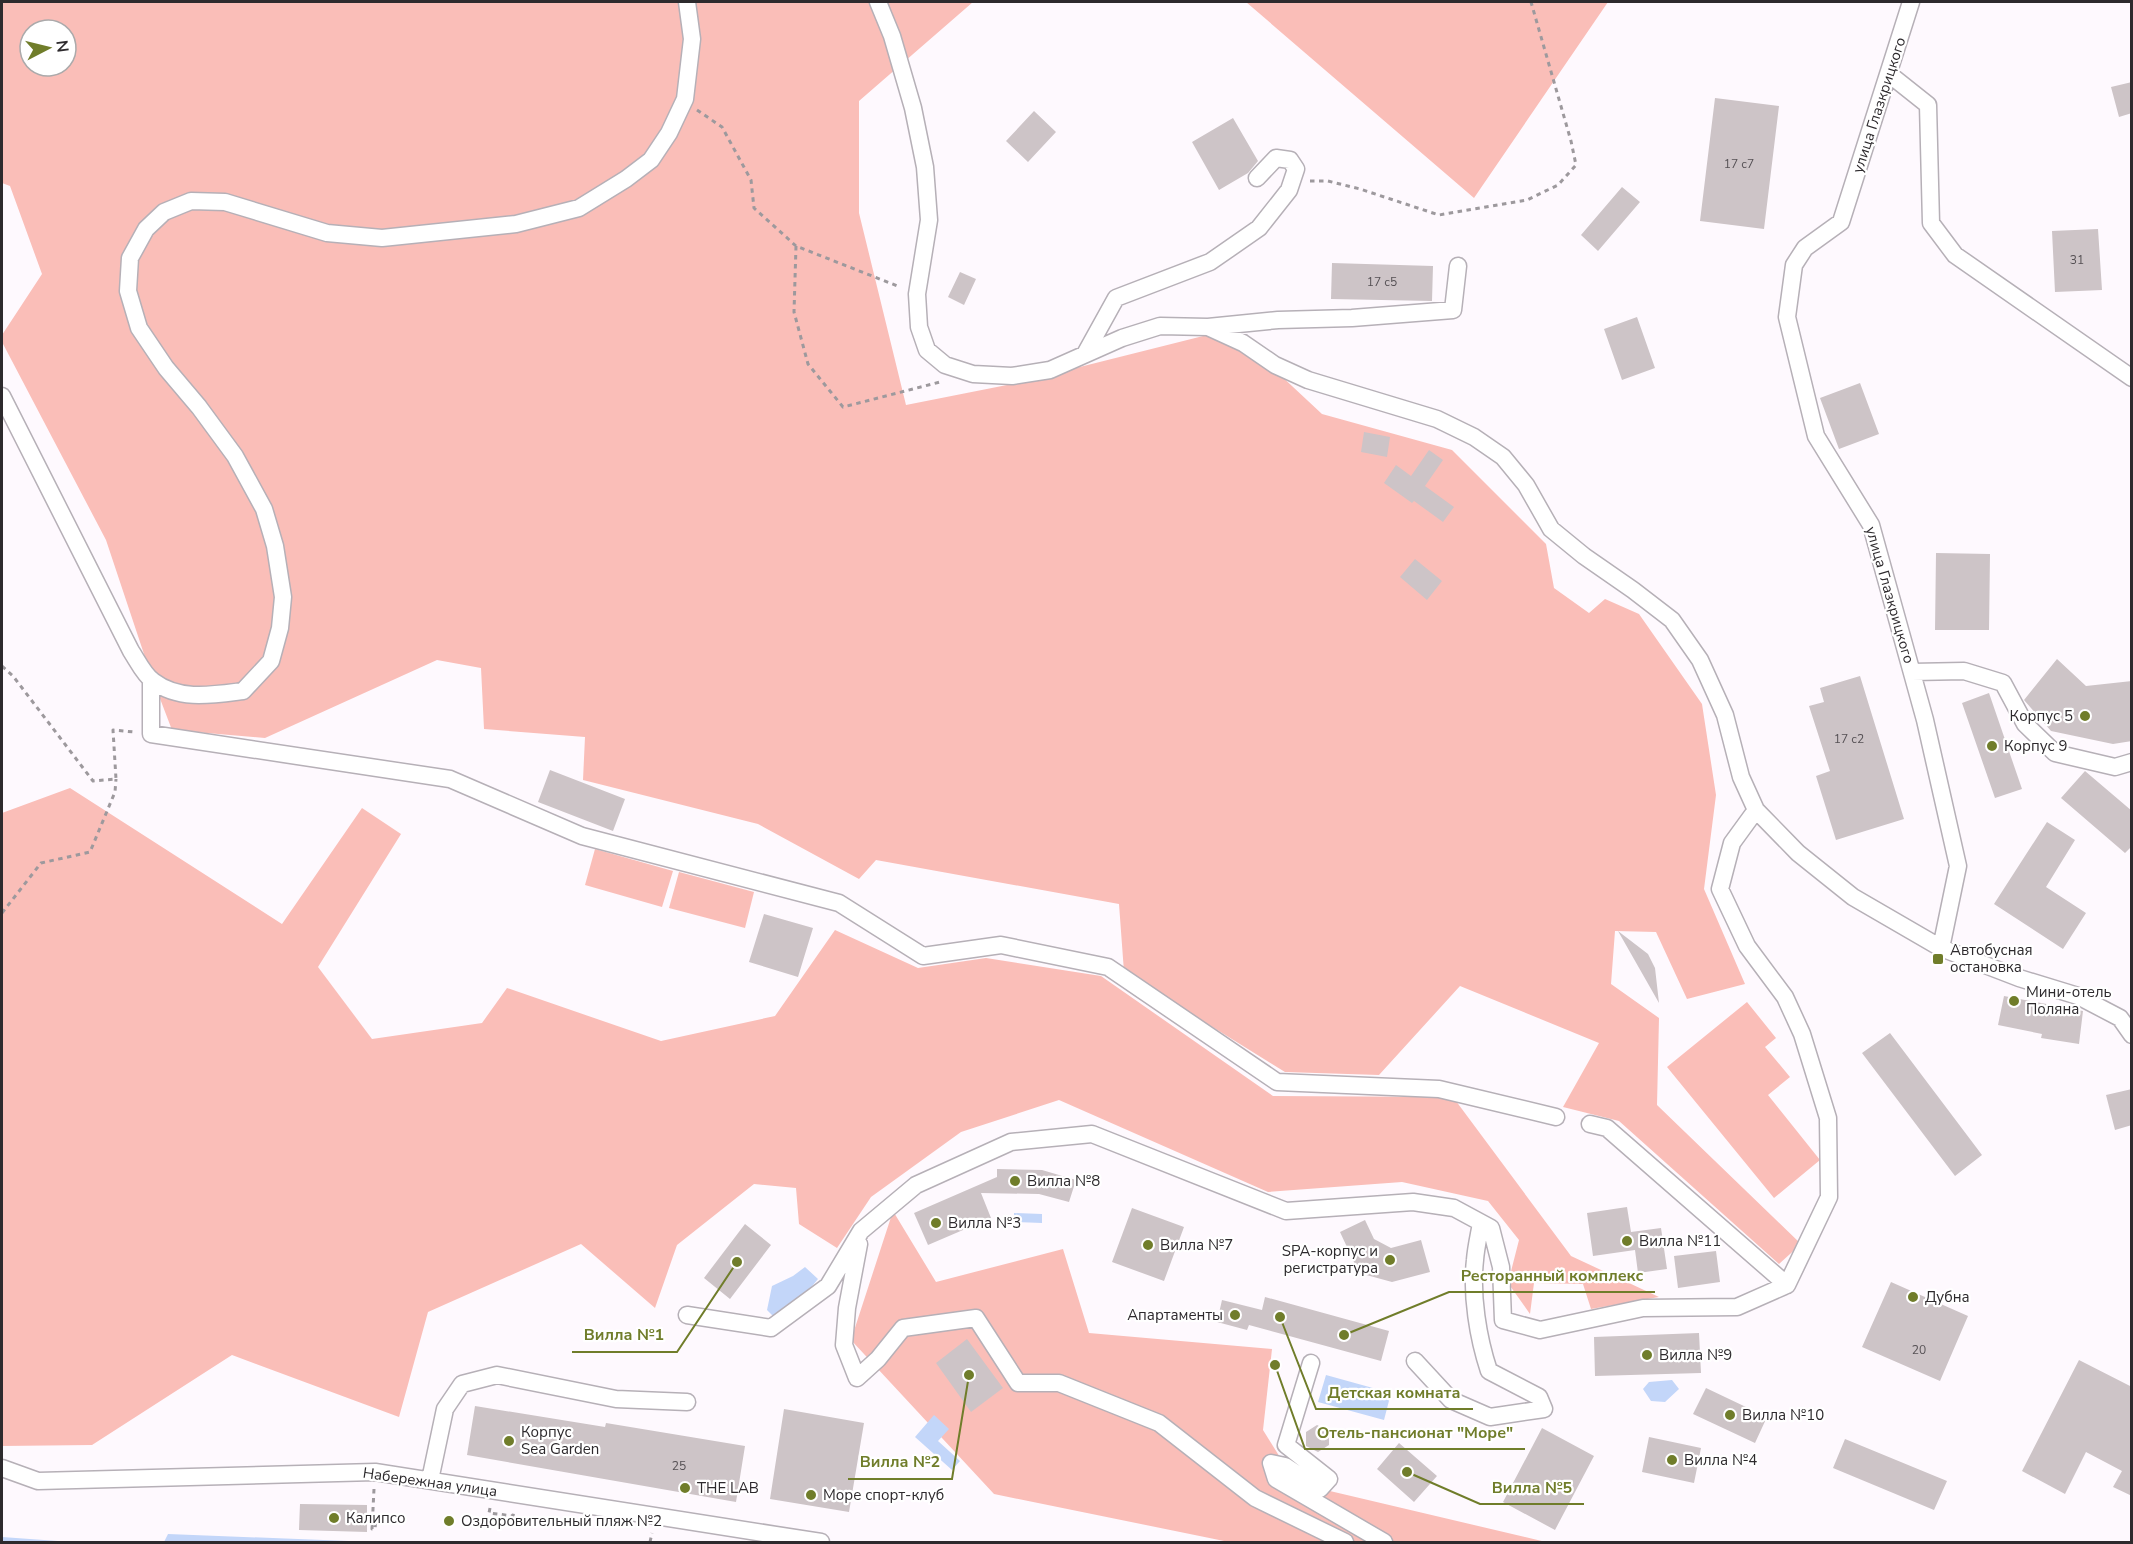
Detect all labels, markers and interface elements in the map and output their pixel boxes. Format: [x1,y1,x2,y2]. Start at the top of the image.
north arrow [18,18,78,78]
street label: улица Глазкрицкого [1848,35,1910,175]
text: N [50,39,74,54]
house number: 17 с7 [1724,156,1754,172]
house number: 31 [2070,252,2084,268]
house number: 17 с5 [1367,274,1397,290]
street label: улица Глазкрицкого [1861,524,1919,666]
place label: Корпус 5 [2010,706,2073,726]
marker: Корпус 5 [2078,709,2092,723]
house number: 17 с2 [1834,731,1864,747]
place label: Корпус 9 [2004,736,2067,756]
marker: Корпус 9 [1985,739,1999,753]
place label: Автобусная остановка [1950,940,2033,977]
marker: Автобусная остановка [1931,952,1945,966]
place label: Мини-отель Поляна [2026,982,2112,1019]
marker: Мини-отель Поляна [2007,994,2021,1008]
place label: Вилла №8 [1027,1171,1100,1191]
marker: Вилла №8 [1008,1174,1022,1188]
place label: Вилла №3 [948,1213,1021,1233]
marker: Вилла №3 [929,1216,943,1230]
place label: Вилла №11 [1639,1231,1721,1251]
marker: Вилла №11 [1620,1234,1634,1248]
place label: Вилла №7 [1160,1235,1233,1255]
marker: Вилла №7 [1141,1238,1155,1252]
place label: SPA-корпус и регистратура [1282,1241,1378,1278]
marker: SPA-корпус и регистратура [1383,1253,1397,1267]
callout: Ресторанный комплекс [1449,1258,1655,1292]
text: Ресторанный комплекс [1461,1265,1644,1287]
place label: Дубна [1925,1287,1970,1307]
marker: Дубна [1906,1290,1920,1304]
place label: Апартаменты [1127,1305,1223,1325]
marker: Апартаменты [1228,1308,1242,1322]
callout: Вилла №1 [572,1318,677,1352]
text: Вилла №1 [584,1324,664,1346]
house number: 20 [1912,1342,1926,1358]
place label: Вилла №9 [1659,1345,1732,1365]
marker: Вилла №9 [1640,1348,1654,1362]
callout: Детская комната [1316,1375,1473,1409]
text: Детская комната [1328,1382,1460,1404]
place label: Вилла №10 [1742,1405,1824,1425]
marker: Вилла №10 [1723,1408,1737,1422]
callout: Отель-пансионат "Море" [1305,1415,1525,1449]
place label: Корпус Sea Garden [521,1422,599,1459]
text: Отель-пансионат "Море" [1317,1422,1513,1444]
marker: Корпус Sea Garden [502,1434,516,1448]
callout: Вилла №2 [848,1445,952,1479]
place label: Вилла №4 [1684,1450,1757,1470]
text: Вилла №2 [860,1451,940,1473]
marker: Вилла №4 [1665,1453,1679,1467]
house number: 25 [672,1458,686,1474]
street label: Набережная улица [361,1463,499,1501]
callout: Вилла №5 [1480,1470,1584,1504]
text: Вилла №5 [1492,1477,1572,1499]
place label: THE LAB [697,1478,759,1498]
marker: THE LAB [678,1481,692,1495]
place label: Море спорт-клуб [823,1485,944,1505]
marker: Море спорт-клуб [804,1488,818,1502]
place label: Калипсо [346,1508,405,1528]
marker: Калипсо [327,1511,341,1525]
place label: Оздоровительный пляж №2 [461,1511,662,1531]
marker: Оздоровительный пляж №2 [442,1514,456,1528]

